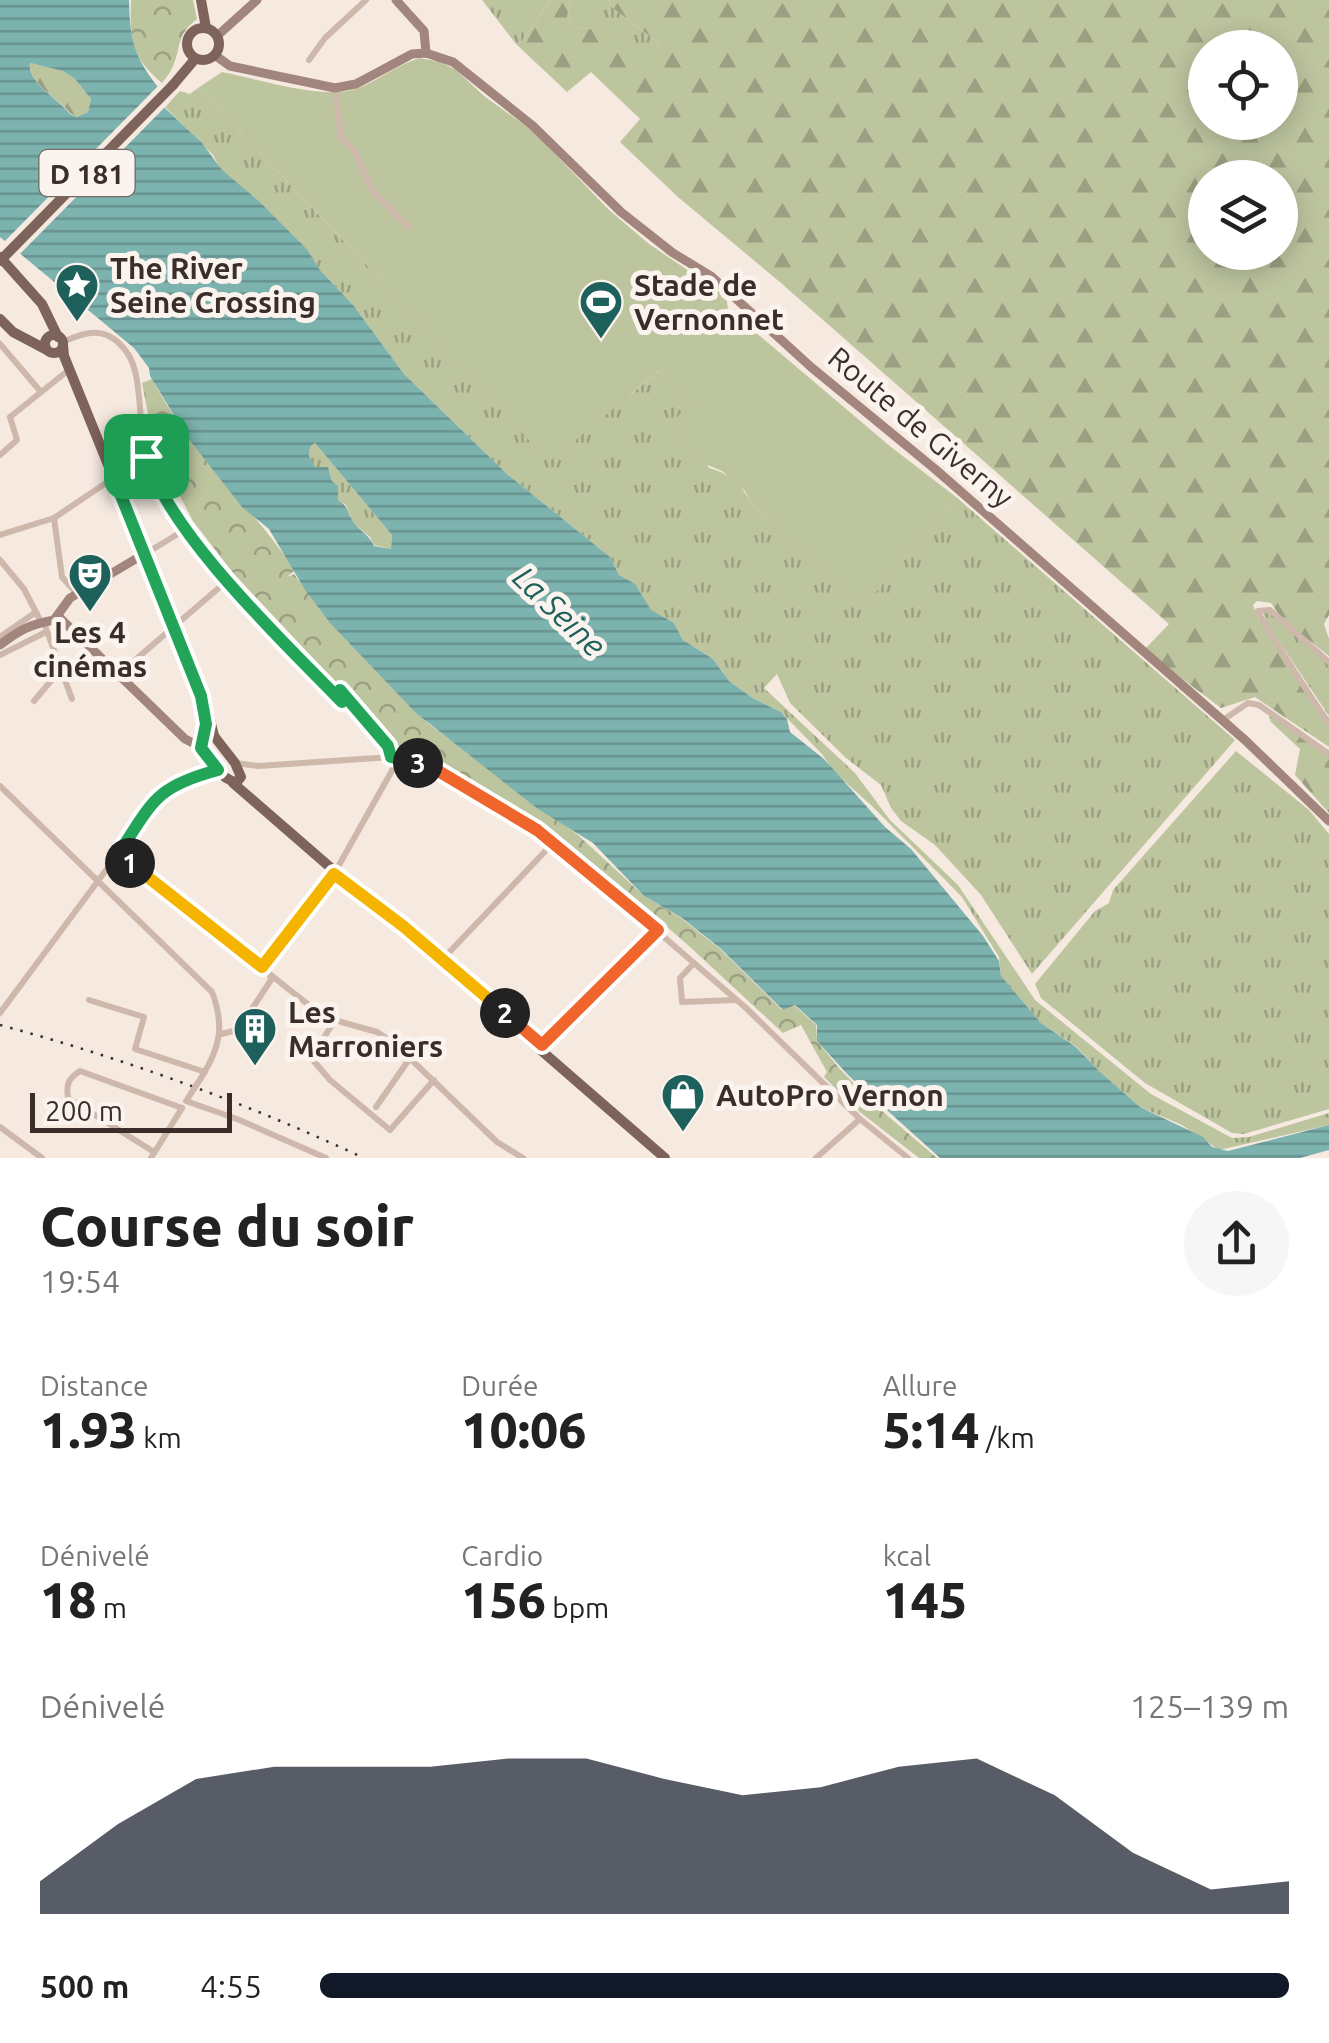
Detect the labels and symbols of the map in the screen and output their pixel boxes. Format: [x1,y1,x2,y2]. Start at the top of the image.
road number: D 181 [39,150,134,196]
place label: The River Seine Crossing [110,251,316,319]
place icon: The River Seine Crossing [54,262,100,323]
place label: Stade de Vernonnet [634,268,784,336]
sports icon: Stade de Vernonnet [578,279,624,340]
street label: Route de Giverny [822,340,1020,514]
pin [104,414,189,499]
theatre icon: Les 4 cinémas [67,552,113,613]
water label: La Seine [507,559,613,663]
place label: Les 4 cinémas [33,615,147,683]
pin: 3 [393,738,443,788]
pin: 1 [105,838,155,888]
pin: 2 [480,988,530,1038]
place label: Les Marroniers [288,995,443,1063]
building icon: Les Marroniers [232,1006,278,1067]
shop icon: AutoPro Vernon [660,1072,706,1133]
place label: AutoPro Vernon [716,1078,944,1112]
scale bar [30,1088,232,1132]

